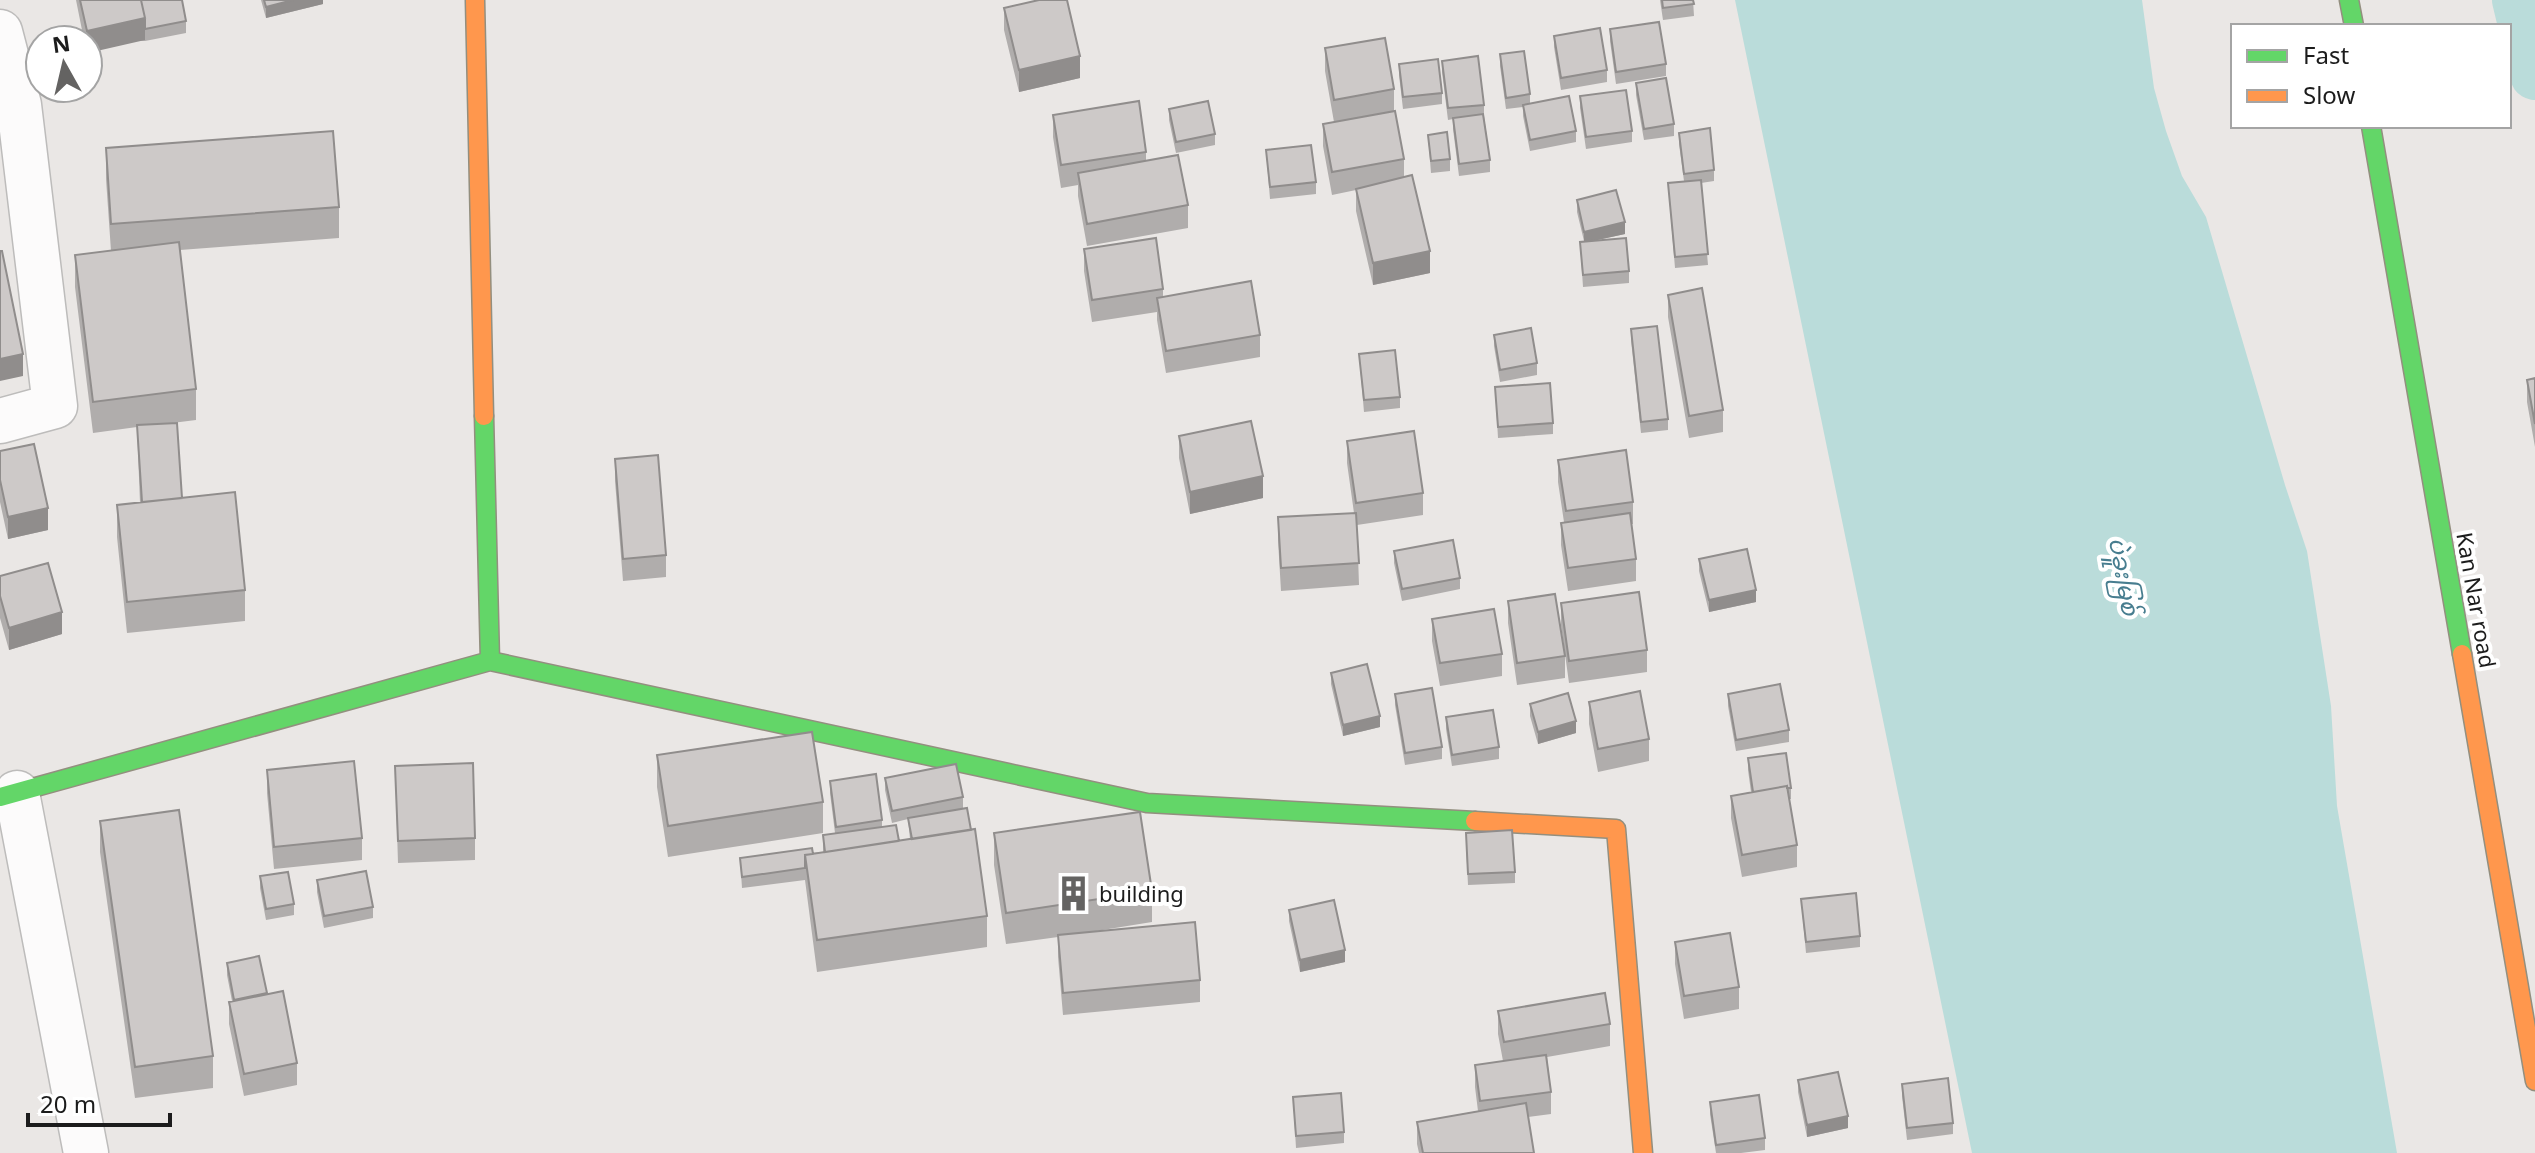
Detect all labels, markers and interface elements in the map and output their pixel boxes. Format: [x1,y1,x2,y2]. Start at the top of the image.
north arrow [24,24,104,104]
legend [2231,24,2511,128]
text: N [50,27,72,59]
text: Fast [2303,38,2349,71]
text: Slow [2303,78,2355,111]
street label: Kan Nar road [2450,530,2504,670]
water label: ပဲခူးမြစ် [2097,534,2148,620]
building icon: building [1054,874,1092,912]
place label: building [1099,878,1184,908]
scale bar [28,1077,170,1127]
text: 20 m [40,1087,96,1120]

